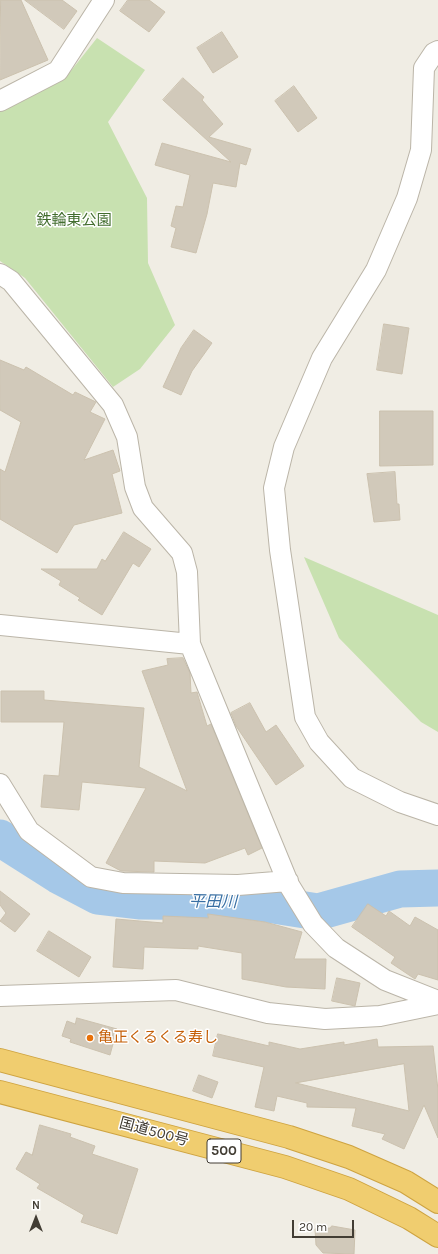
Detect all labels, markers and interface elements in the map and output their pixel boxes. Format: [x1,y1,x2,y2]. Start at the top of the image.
park label: 鉄輪東公園 [37,212,111,230]
water label: 平田川 [189,892,237,912]
place label: 亀正くるくる寿し [98,1029,218,1047]
marker: 亀正くるくる寿し [85,1033,95,1043]
street label: 国道500号 [117,1114,191,1150]
road number: 500 [207,1139,241,1163]
north arrow [16,1198,56,1238]
text: N [32,1199,40,1212]
scale bar [294,1212,356,1238]
text: 20 m [299,1220,327,1234]

